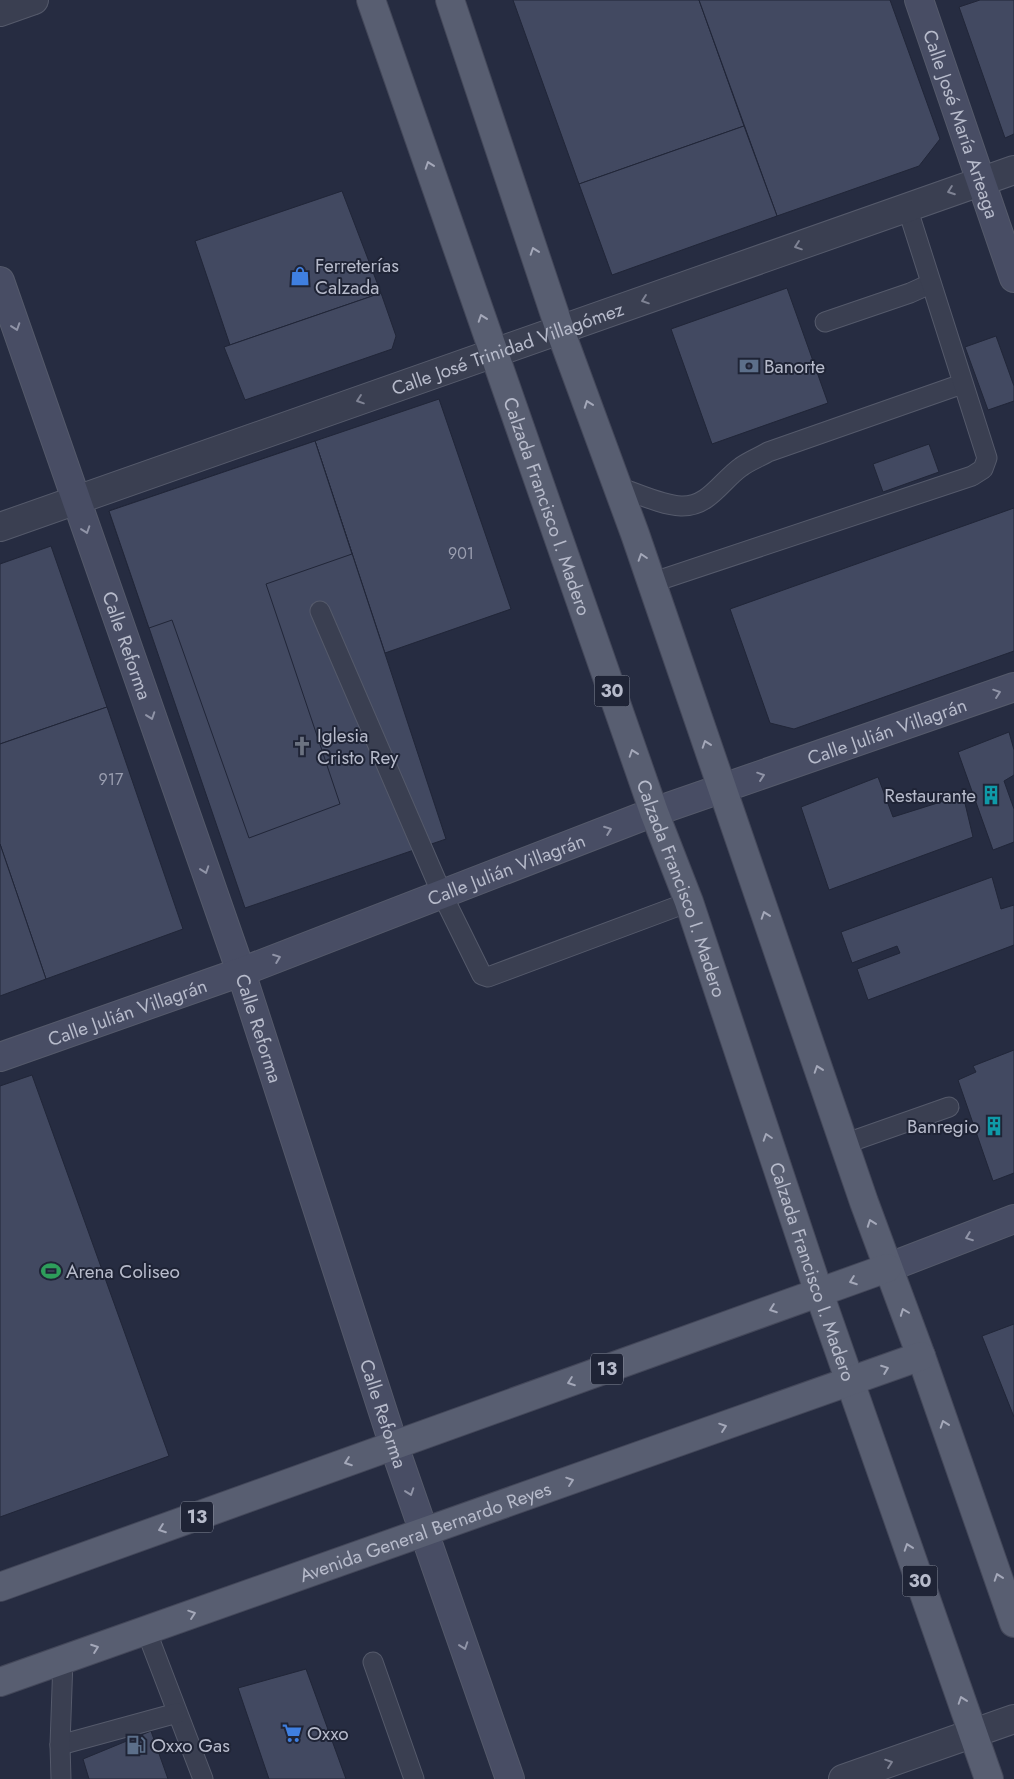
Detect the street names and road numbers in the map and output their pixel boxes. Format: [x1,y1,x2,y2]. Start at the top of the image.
street label: Calle José María Arteaga [916,26,1006,222]
street label: Calle José Trinidad Villagómez [388,295,628,402]
street label: Calzada Francisco I. Madero [496,393,597,619]
street label: Calle Reforma [95,588,158,704]
road number: 30 [594,676,630,706]
street label: Calle Julián Villagrán [804,691,970,772]
street label: Calzada Francisco I. Madero [630,776,733,1001]
street label: Calle Julián Villagrán [424,827,589,912]
street label: Calle Reforma [228,970,289,1086]
street label: Calle Julián Villagrán [44,972,211,1053]
street label: Calzada Francisco I. Madero [762,1159,862,1385]
road number: 13 [591,1354,623,1385]
street label: Calle Reforma [353,1356,414,1472]
street label: Avenida General Bernardo Reyes [296,1475,555,1589]
road number: 13 [181,1501,213,1532]
road number: 30 [902,1565,938,1596]

